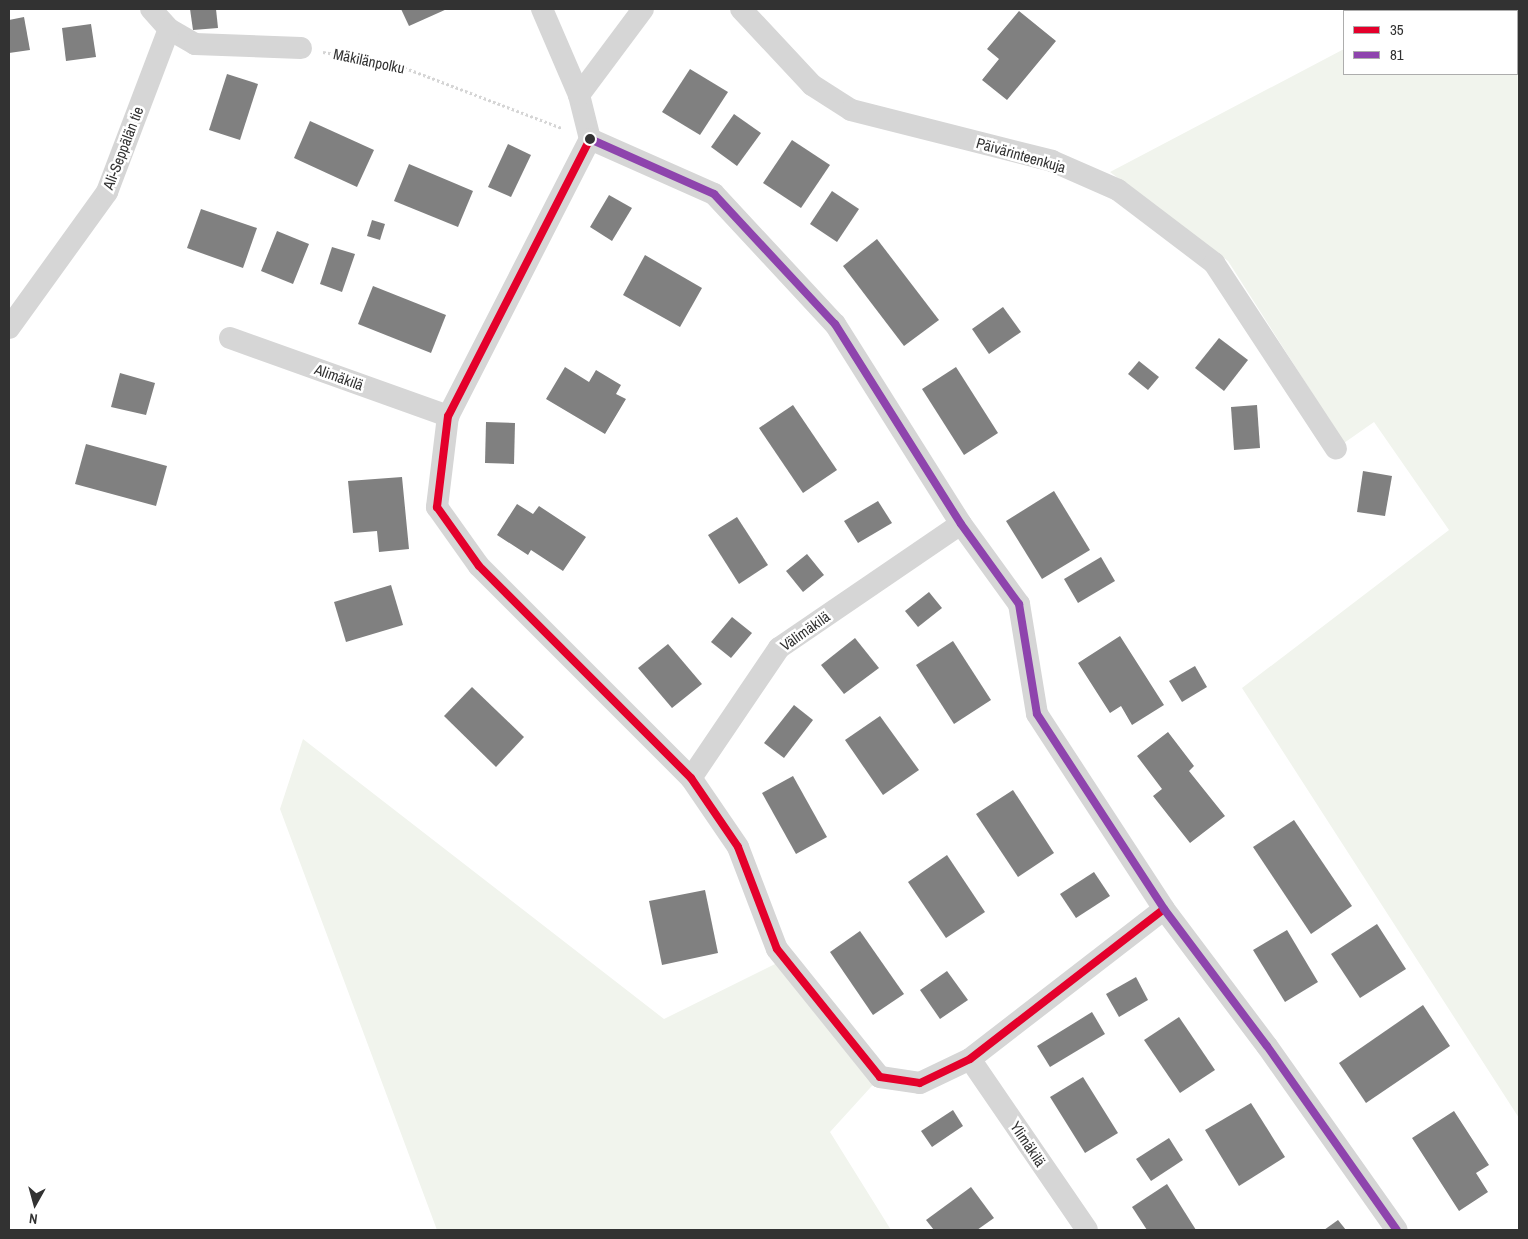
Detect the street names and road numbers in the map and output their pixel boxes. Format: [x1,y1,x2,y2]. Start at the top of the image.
street label: Mäkilänpolku [332,45,406,77]
street label: Ali-Seppälän tie [99,104,147,192]
street label: Päivärinteenkuja [974,134,1068,176]
street label: Alimäkilä [312,360,366,394]
street label: Välimäkilä [777,607,833,655]
street label: Ylimäkilä [1006,1118,1050,1170]

